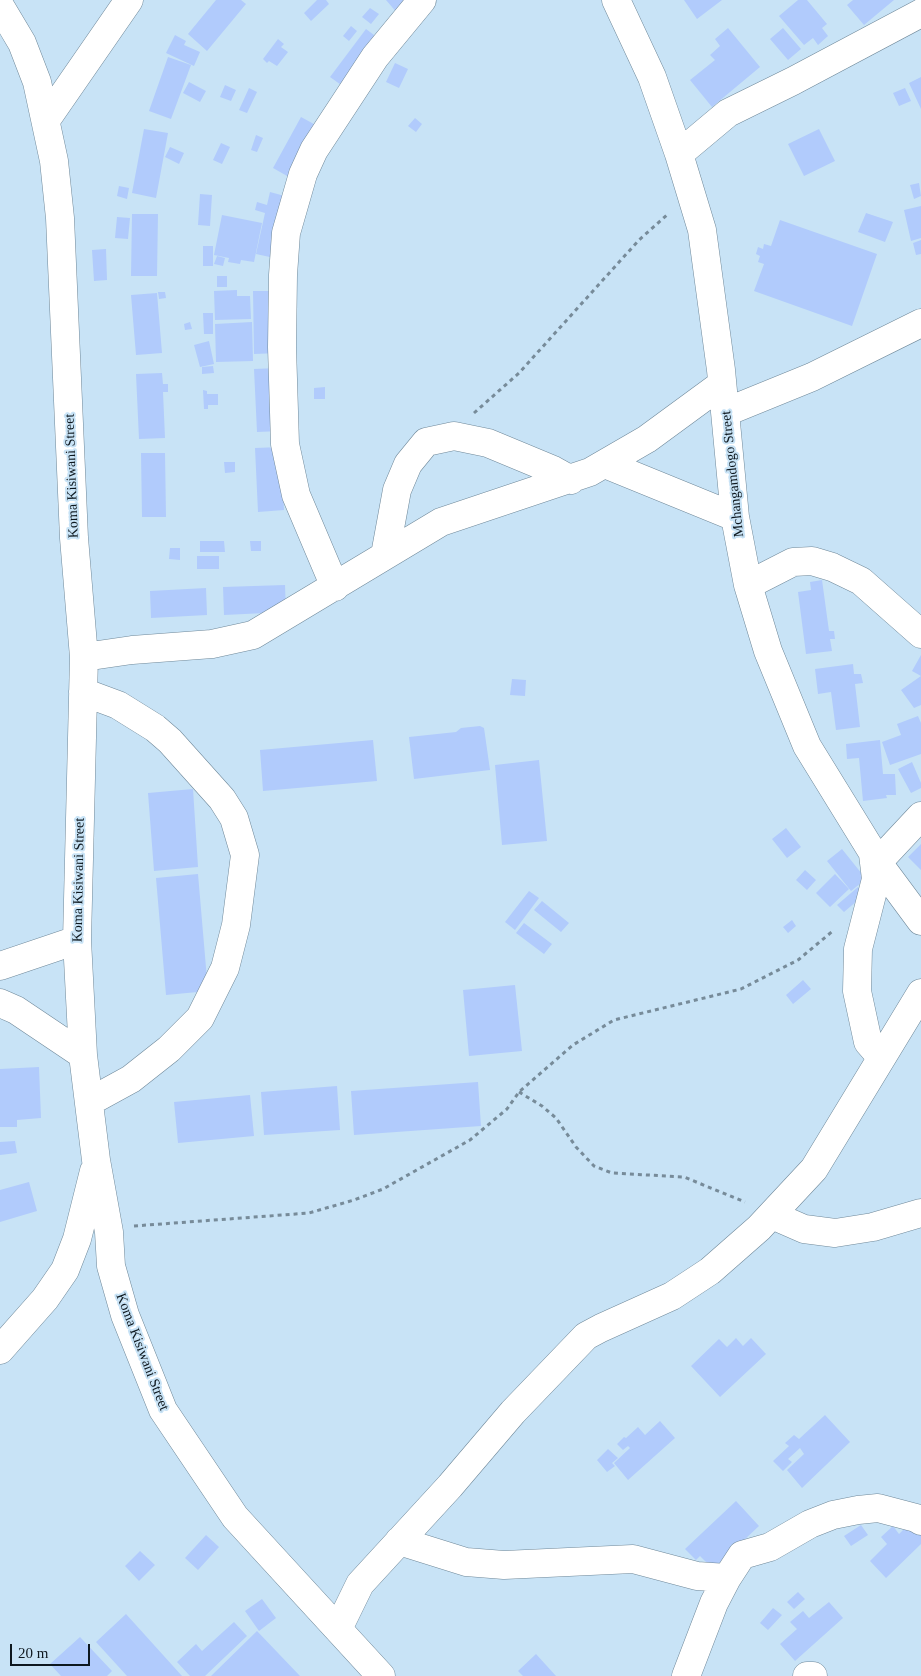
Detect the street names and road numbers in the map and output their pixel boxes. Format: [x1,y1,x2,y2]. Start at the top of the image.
street label: Mchangamdogo Street [718,410,748,538]
street label: Koma Kisiwani Street [61,414,83,538]
street label: Koma Kisiwani Street [70,818,88,942]
street label: Koma Kisiwani Street [112,1291,172,1413]

